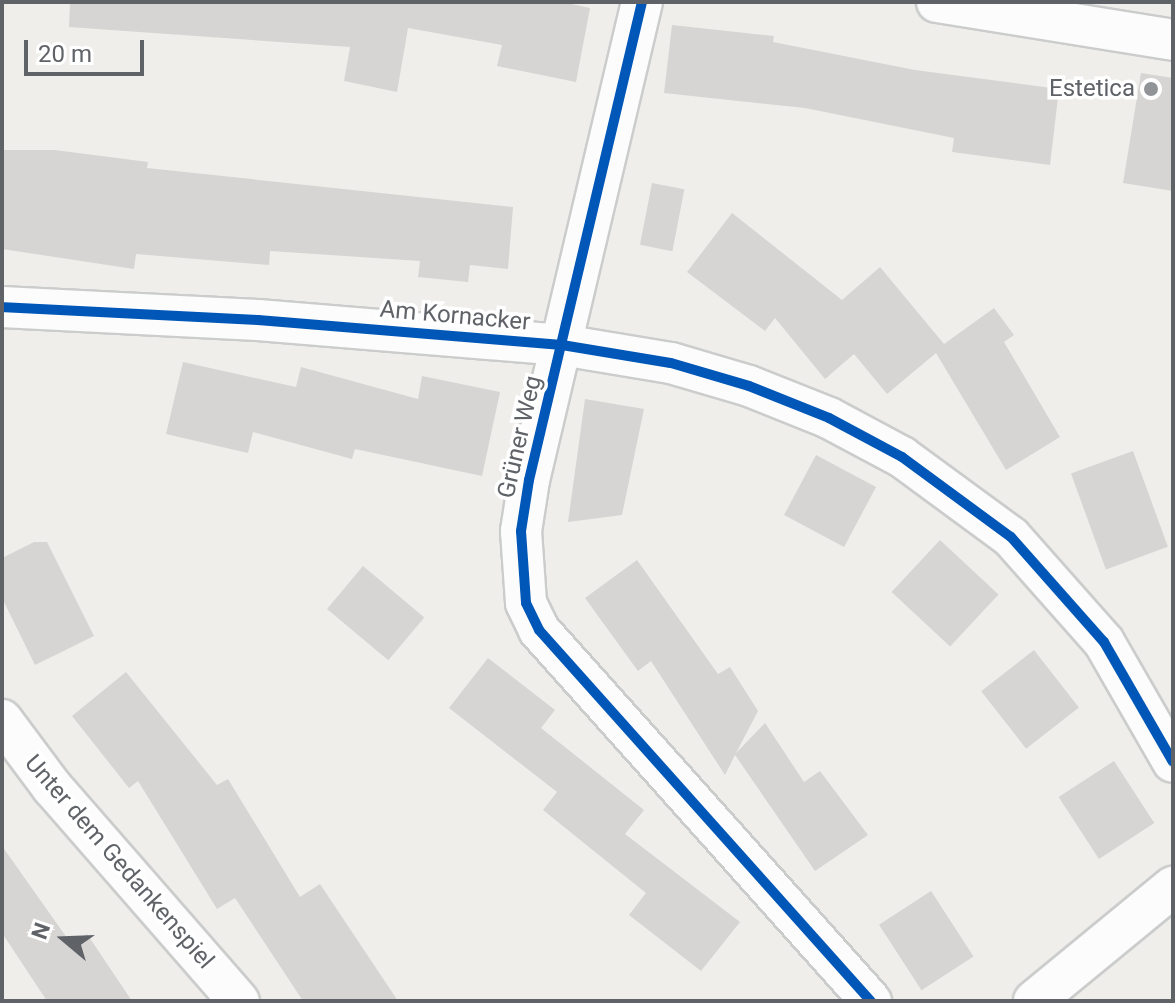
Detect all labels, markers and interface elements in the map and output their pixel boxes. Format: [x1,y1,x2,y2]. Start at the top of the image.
scale bar [28,24,148,74]
text: 20 m [38,40,92,68]
place label: Estetica [1049,75,1135,103]
marker: Estetica [1142,80,1160,98]
street label: Am Kornacker [379,295,531,337]
street label: Grüner Weg [492,373,548,501]
street label: Unter dem Gedankenspiel [18,749,220,975]
north arrow [24,899,104,979]
text: N [26,920,55,942]

